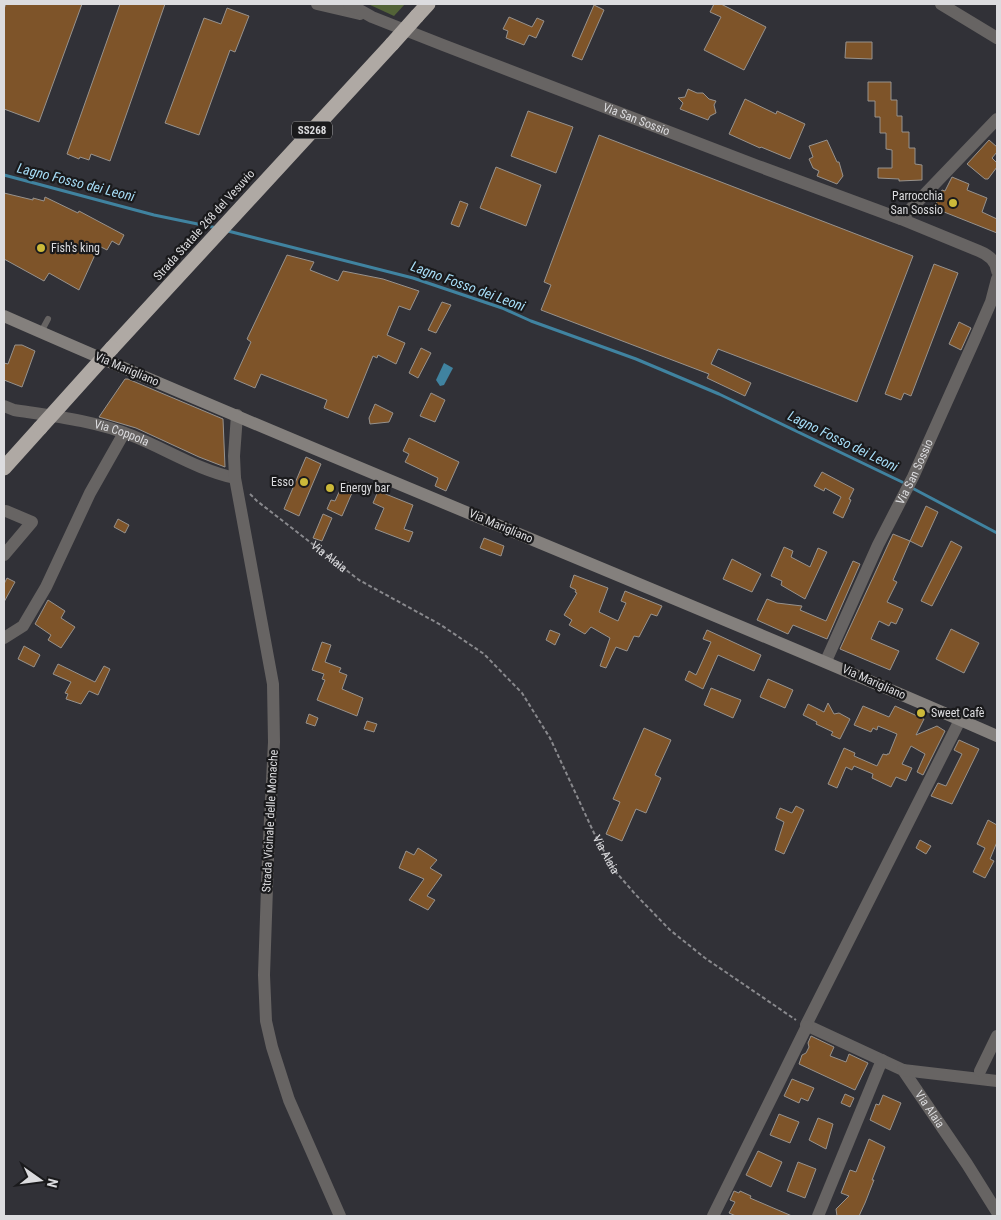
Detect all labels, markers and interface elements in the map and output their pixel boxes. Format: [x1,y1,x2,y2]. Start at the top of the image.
street label: Via San Sossio [601,100,672,139]
road number: SS268 [292,122,332,138]
water label: Lagno Fosso dei Leoni [16,160,137,205]
street label: Strada Statale 268 del Vesuvio [151,167,257,283]
place label: Parrocchia San Sossio [890,189,943,217]
marker: Parrocchia San Sossio [947,197,959,209]
place label: Fish's king [51,241,100,255]
marker: Fish's king [35,242,47,254]
water label: Lagno Fosso dei Leoni [409,258,528,314]
street label: Via Marigliano [93,349,161,389]
water label: Lagno Fosso dei Leoni [785,407,901,475]
street label: Via Coppola [93,417,152,449]
street label: Via San Sossio [893,437,936,507]
place label: Esso [271,475,294,489]
marker: Esso [298,476,310,488]
place label: Energy bar [340,481,390,495]
marker: Energy bar [324,482,336,494]
street label: Via Marigliano [467,506,535,546]
street label: Via Alaia [308,538,350,575]
street label: Via Marigliano [840,662,908,702]
place label: Sweet Cafè [931,706,985,720]
marker: Sweet Cafè [915,707,927,719]
street label: Strada Vicinale delle Monache [259,749,281,893]
street label: Via Alaia [590,833,622,876]
street label: Via Alaia [912,1088,947,1131]
north arrow [15,1155,65,1205]
text: N [44,1177,61,1189]

